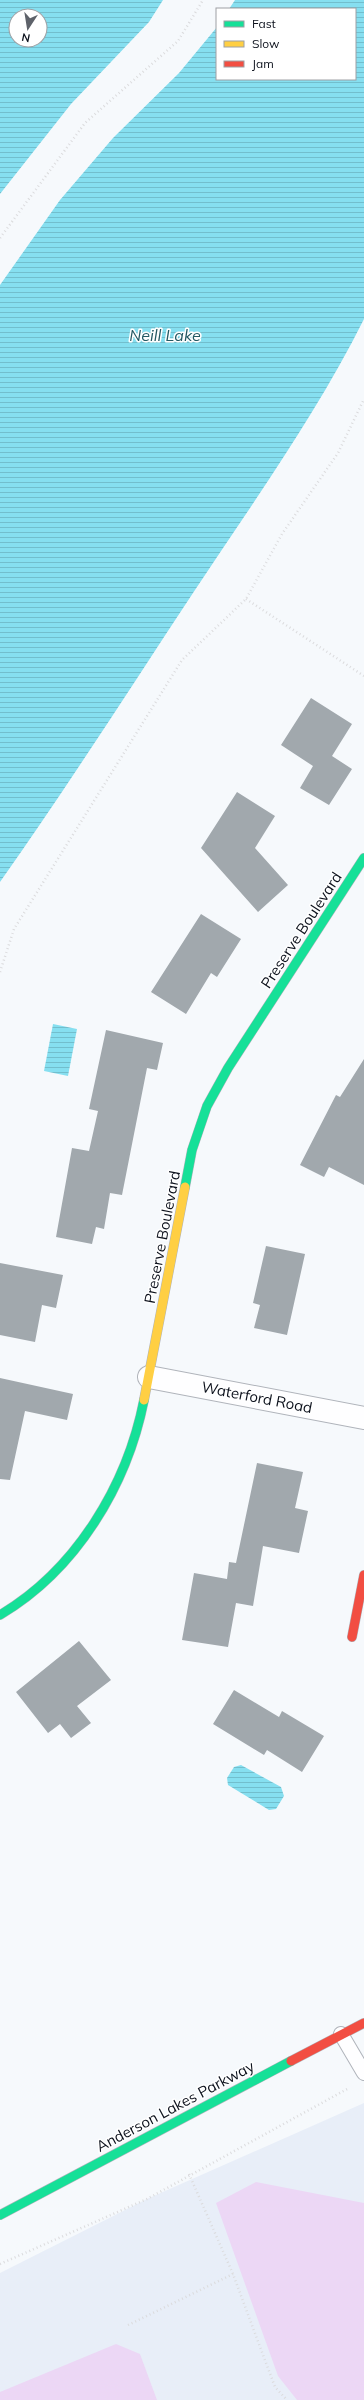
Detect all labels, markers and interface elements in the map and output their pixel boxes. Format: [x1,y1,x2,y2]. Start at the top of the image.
north arrow [8,8,48,48]
legend [216,8,356,80]
text: Fast [252,16,276,31]
text: N [20,30,31,45]
text: Slow [252,36,280,51]
text: Jam [252,56,274,71]
water label: Neill Lake [129,325,201,345]
street label: Preserve Boulevard [256,868,346,992]
street label: Preserve Boulevard [140,1169,184,1305]
street label: Waterford Road [200,1377,314,1417]
street label: Anderson Lakes Parkway [93,2056,257,2156]

